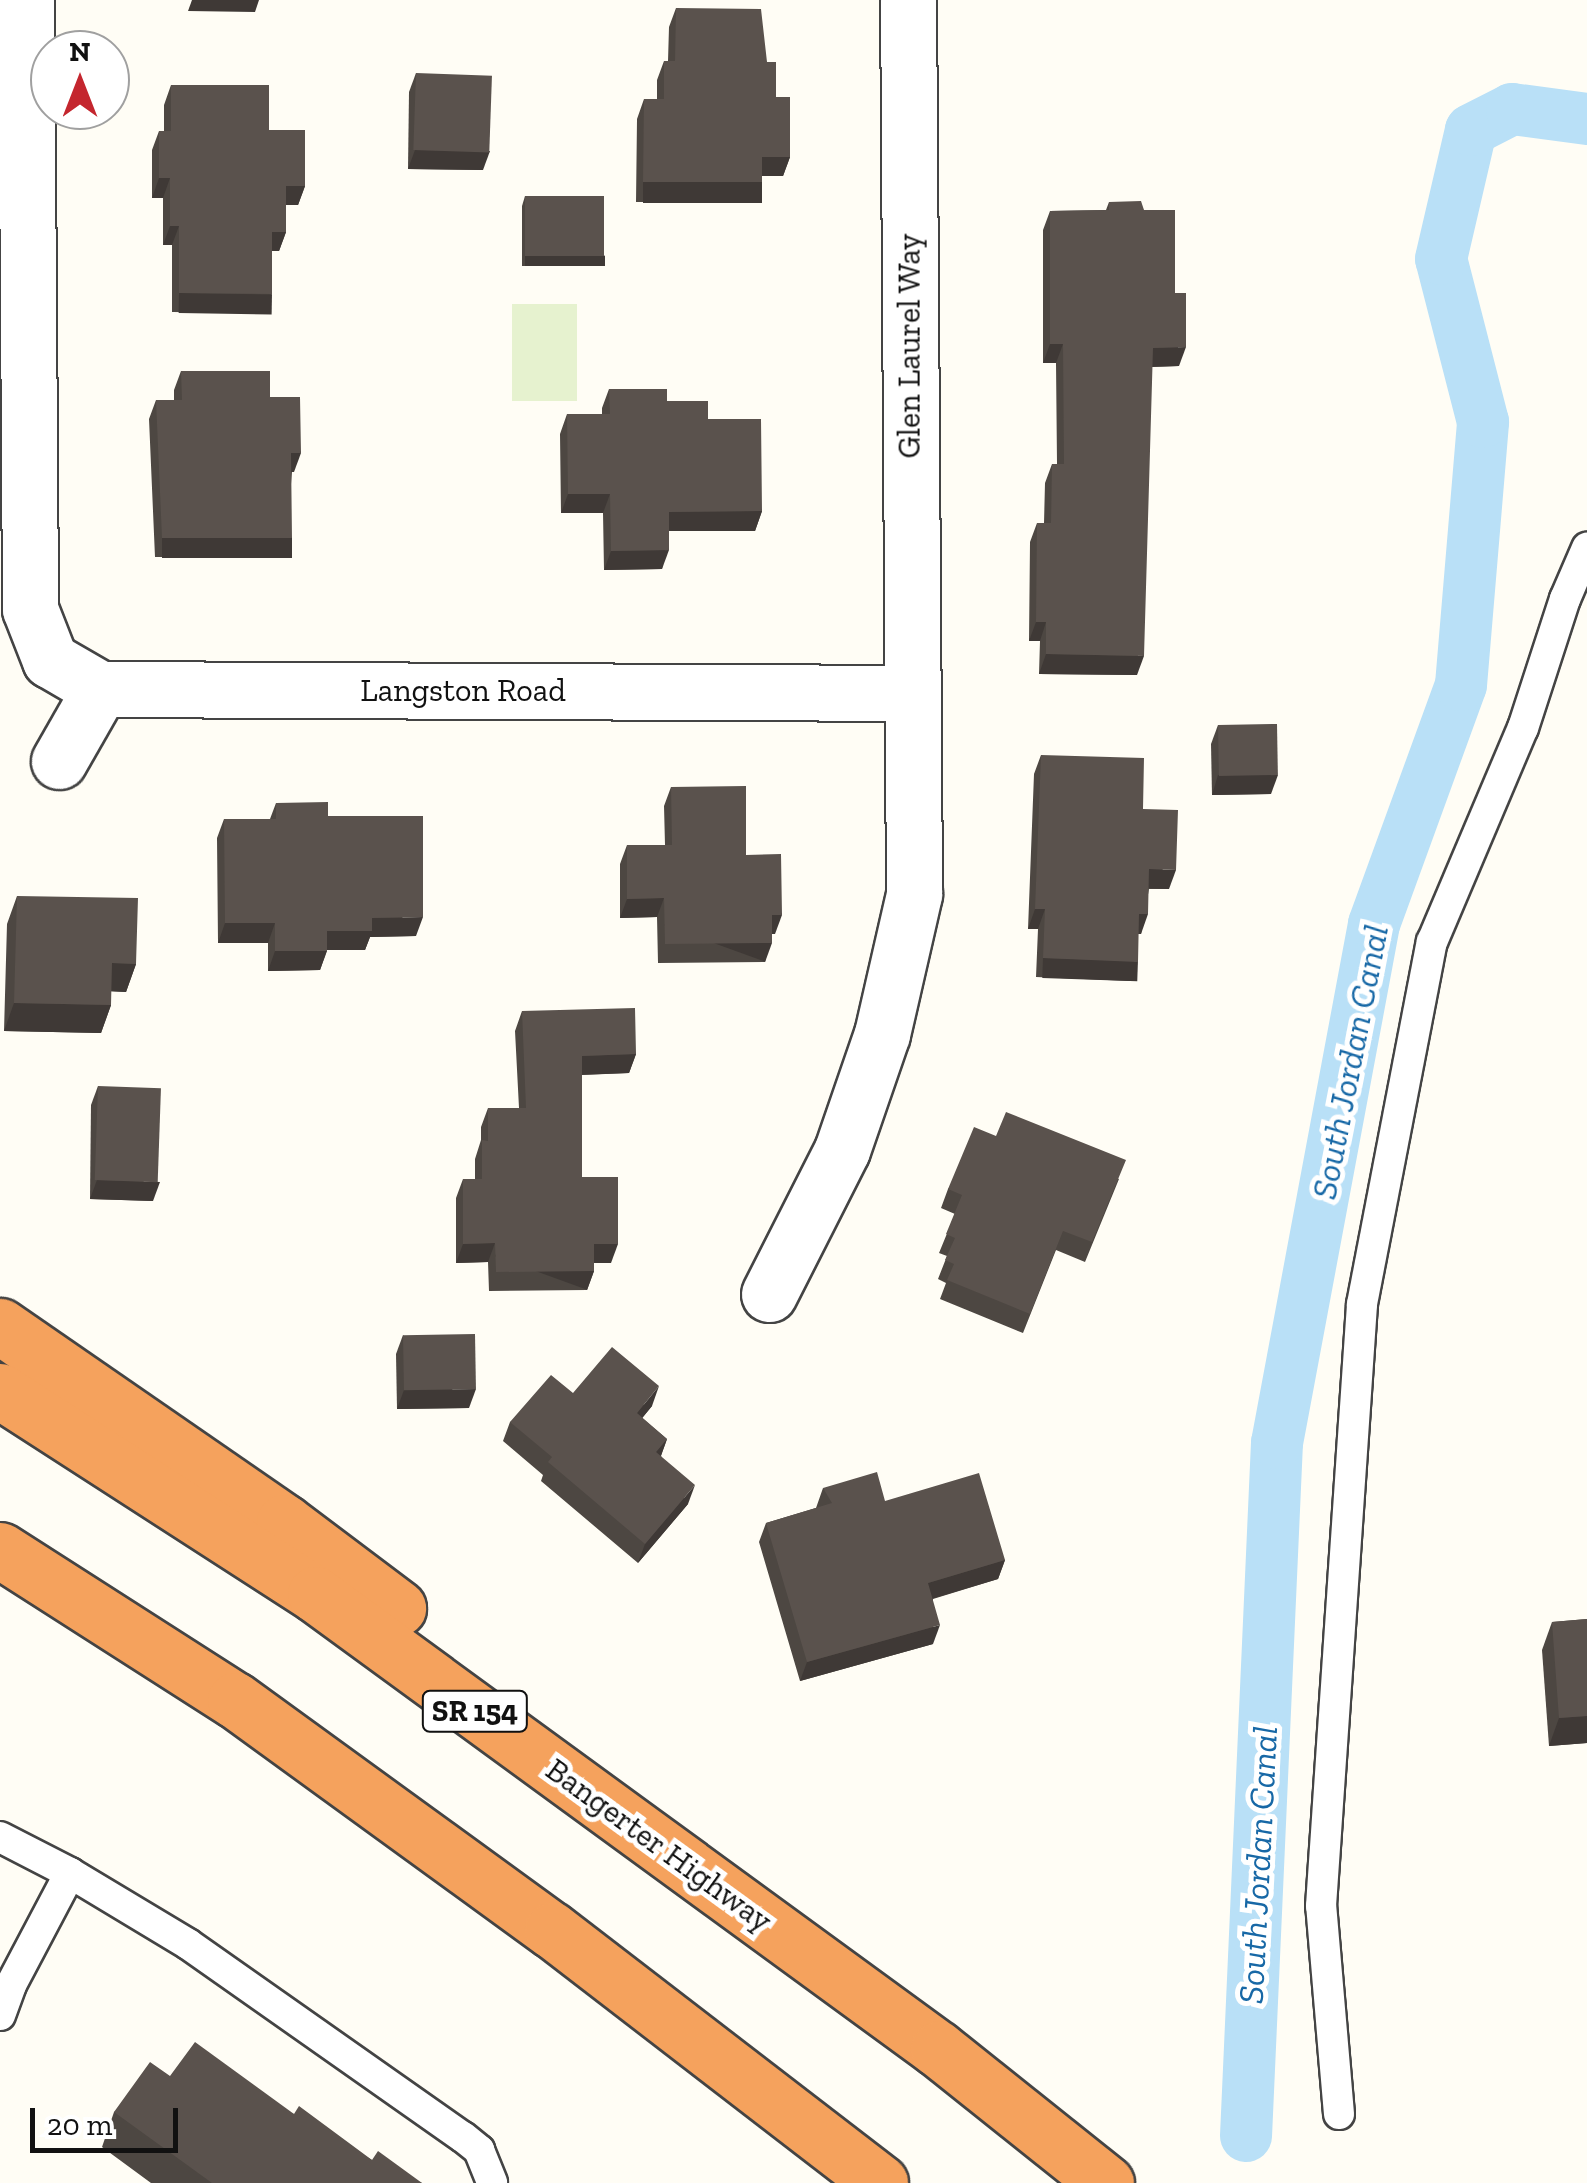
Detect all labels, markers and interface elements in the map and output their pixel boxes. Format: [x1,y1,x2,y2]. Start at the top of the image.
north arrow [30,30,130,130]
text: N [69,35,91,68]
street label: Glen Laurel Way [890,233,928,459]
street label: Langston Road [360,671,566,709]
water label: South Jordan Canal [1303,921,1397,1203]
road number: SR 154 [420,1686,530,1736]
water label: South Jordan Canal [1230,1724,1286,2006]
street label: Bangerter Highway [538,1750,780,1940]
scale bar [35,2088,182,2150]
text: 20 m [47,2107,112,2143]

